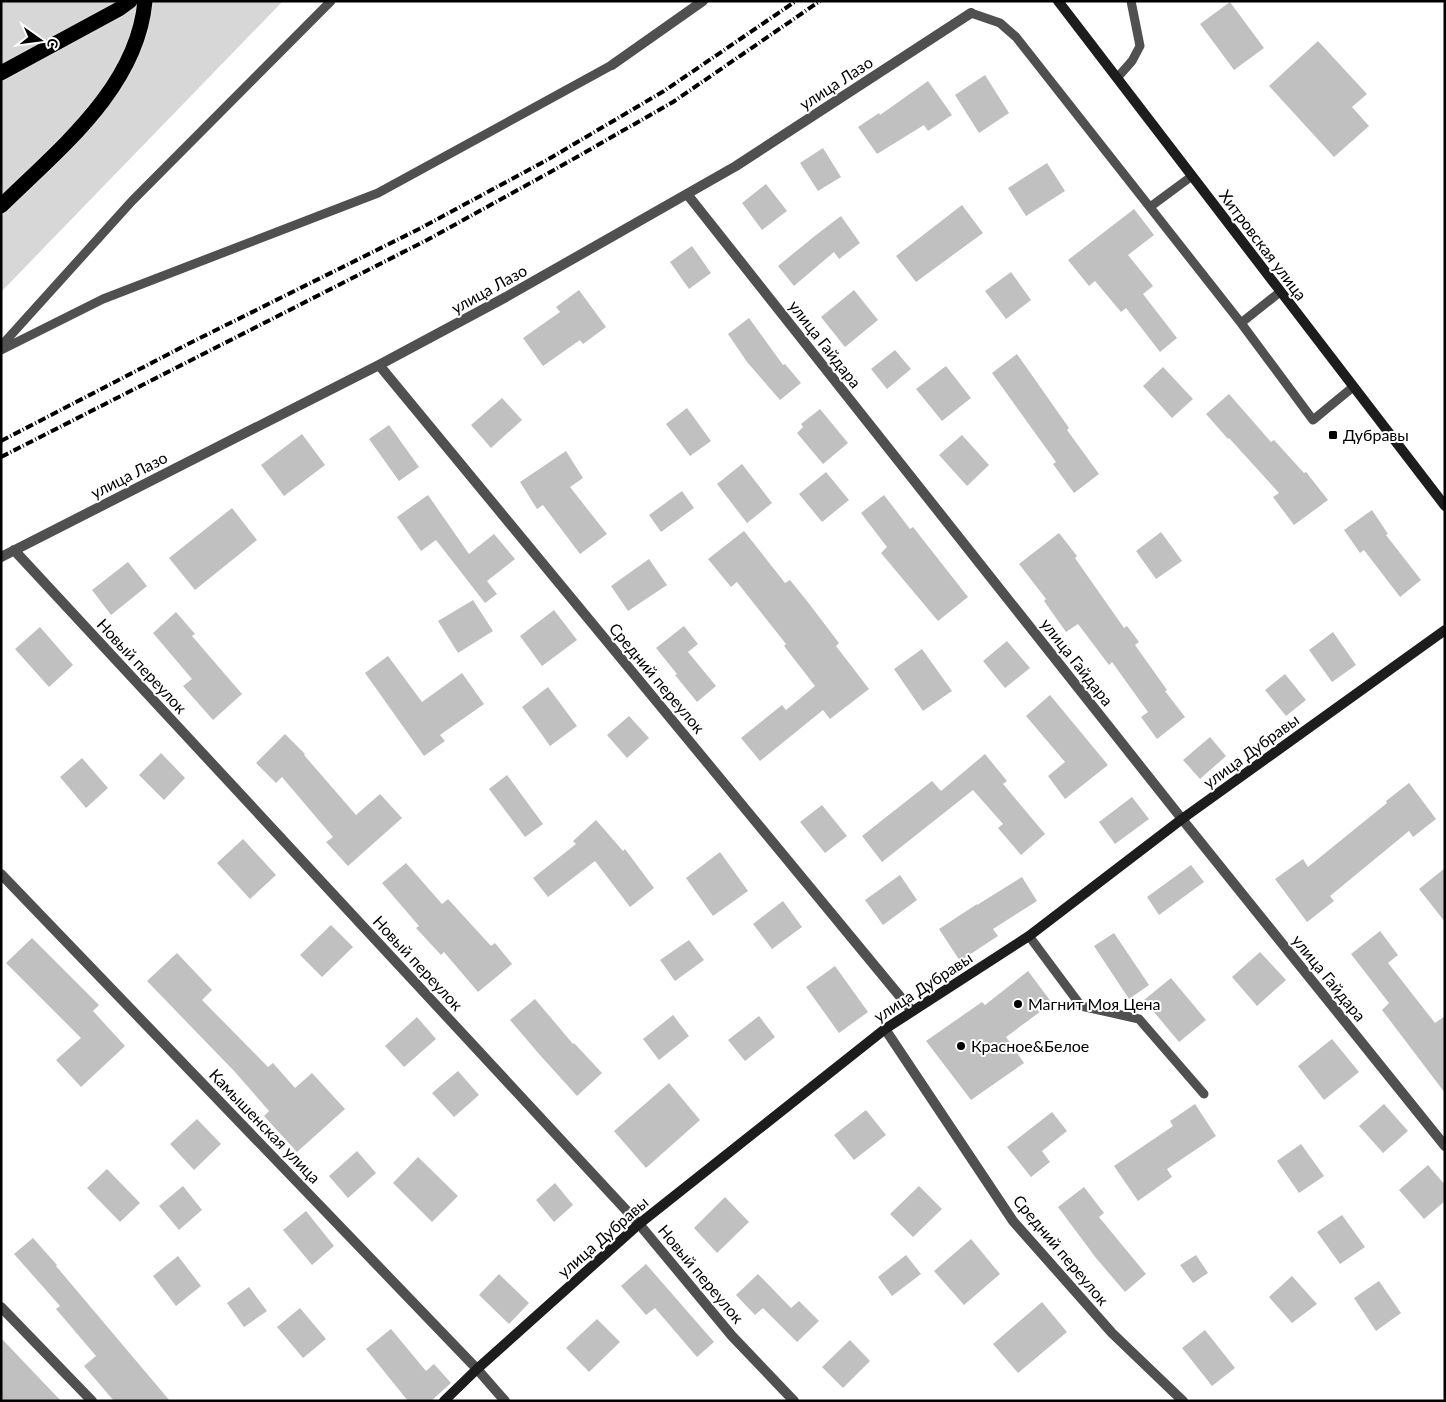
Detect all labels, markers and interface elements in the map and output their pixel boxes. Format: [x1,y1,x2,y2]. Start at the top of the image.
north arrow [15,15,65,65]
text: С [44,37,62,51]
street label: улица Лазо [796,52,876,113]
street label: Хитровская улица [1216,186,1311,304]
street label: улица Лазо [448,260,530,317]
street label: улица Гайдара [785,296,865,391]
place label: Дубравы [1343,425,1409,444]
marker: Дубравы [1327,429,1339,441]
street label: улица Лазо [87,447,170,502]
street label: Новый переулок [94,614,192,718]
street label: улица Гайдара [1037,614,1117,709]
street label: Средний переулок [606,619,710,737]
street label: улица Дубравы [1199,710,1302,792]
street label: Новый переулок [370,911,468,1015]
street label: улица Гайдара [1289,931,1370,1025]
street label: улица Дубравы [870,948,976,1025]
place label: Магнит Моя Цена [1028,994,1161,1013]
marker: Магнит Моя Цена [1012,998,1024,1010]
place label: Красное&Белое [971,1036,1089,1055]
marker: Красное&Белое [955,1040,967,1052]
street label: Камышенская улица [206,1065,325,1187]
street label: Средний переулок [1010,1191,1114,1309]
street label: улица Дубравы [554,1192,652,1281]
street label: Новый переулок [655,1221,749,1327]

